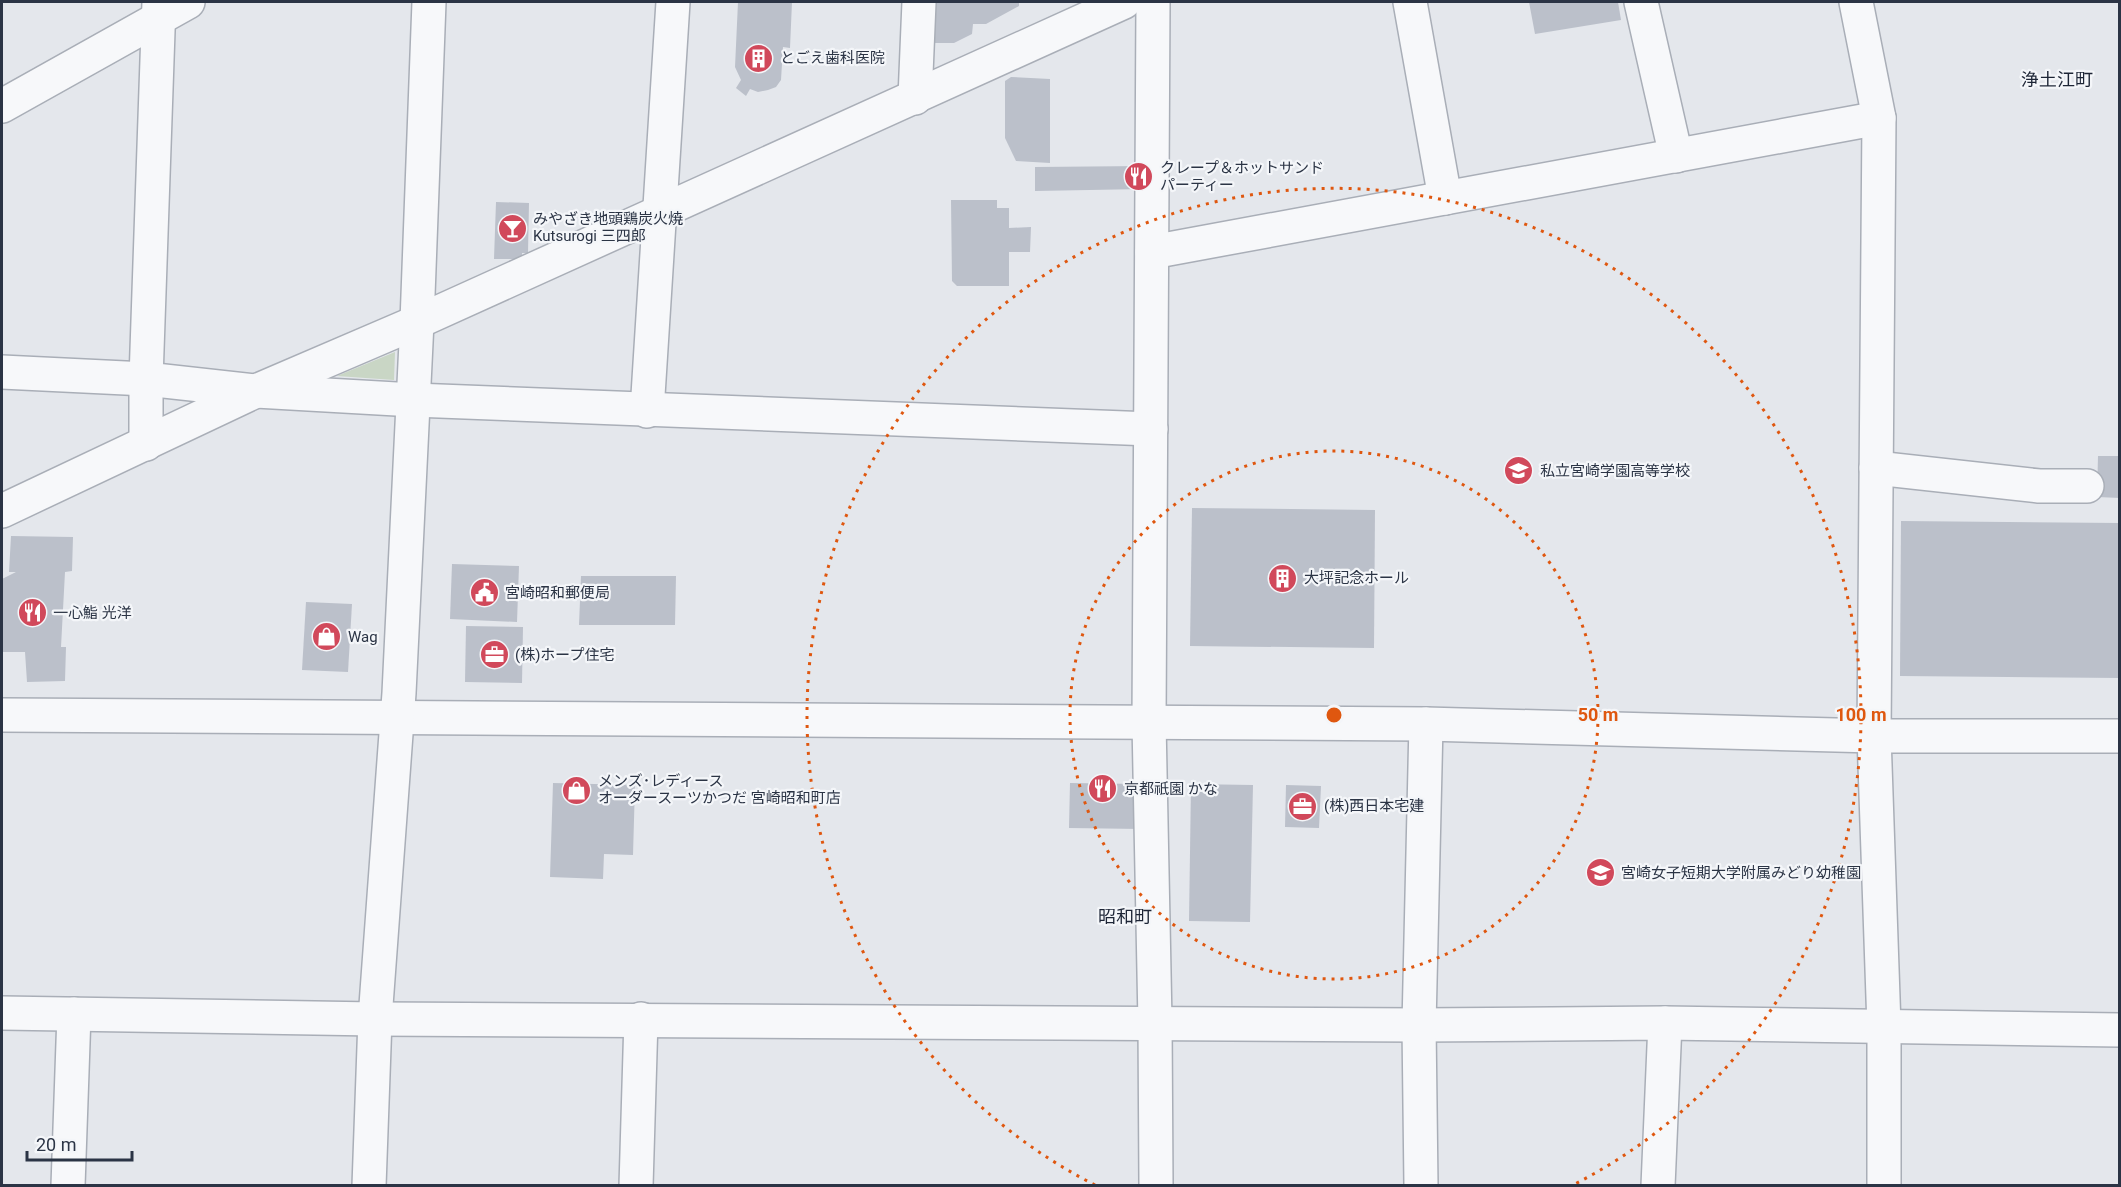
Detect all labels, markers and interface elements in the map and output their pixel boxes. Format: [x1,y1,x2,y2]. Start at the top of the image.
building icon: とごえ歯科医院 [743,42,775,74]
place label: とごえ歯科医院 [780,49,885,67]
district label: 浄土江町 [2021,69,2093,90]
place label: クレープ＆ホットサンド パーティー [1160,159,1324,194]
restaurant icon: クレープ＆ホットサンド パーティー [1123,161,1155,193]
place label: みやざき地頭鶏炭火焼 Kutsurogi 三四郎 [533,210,683,245]
bar icon: みやざき地頭鶏炭火焼 Kutsurogi 三四郎 [496,212,528,244]
school or university icon: 私立宮崎学園高等学校 [1503,455,1535,487]
place label: 私立宮崎学園高等学校 [1540,462,1690,480]
building icon: 大坪記念ホール [1267,562,1299,594]
place label: 大坪記念ホール [1304,569,1409,587]
public building icon: 宮崎昭和郵便局 [468,577,500,609]
place label: 宮崎昭和郵便局 [505,584,610,602]
restaurant icon: 一心鮨 光洋 [16,597,48,629]
place label: 一心鮨 光洋 [53,604,132,622]
shop icon: Wag [311,621,343,653]
place label: Wag [348,628,378,646]
office icon: (株)ホープ住宅 [478,639,510,671]
place label: (株)ホープ住宅 [515,646,614,664]
text: 50 m [1578,704,1618,725]
text: 100 m [1835,704,1887,725]
centre of rings [1324,705,1344,725]
place label: メンズ･レディース オーダースーツかつだ 宮崎昭和町店 [598,772,841,807]
restaurant icon: 京都祇園 かな [1087,773,1119,805]
shop icon: メンズ･レディース オーダースーツかつだ 宮崎昭和町店 [561,774,593,806]
place label: 京都祇園 かな [1124,780,1218,798]
office icon: (株)西日本宅建 [1287,790,1319,822]
place label: (株)西日本宅建 [1324,797,1424,815]
school or university icon: 宮崎女子短期大学附属みどり幼稚園 [1584,857,1616,889]
place label: 宮崎女子短期大学附属みどり幼稚園 [1621,864,1861,882]
district label: 昭和町 [1098,906,1152,927]
scale bar [27,1124,132,1162]
text: 20 m [36,1134,76,1155]

